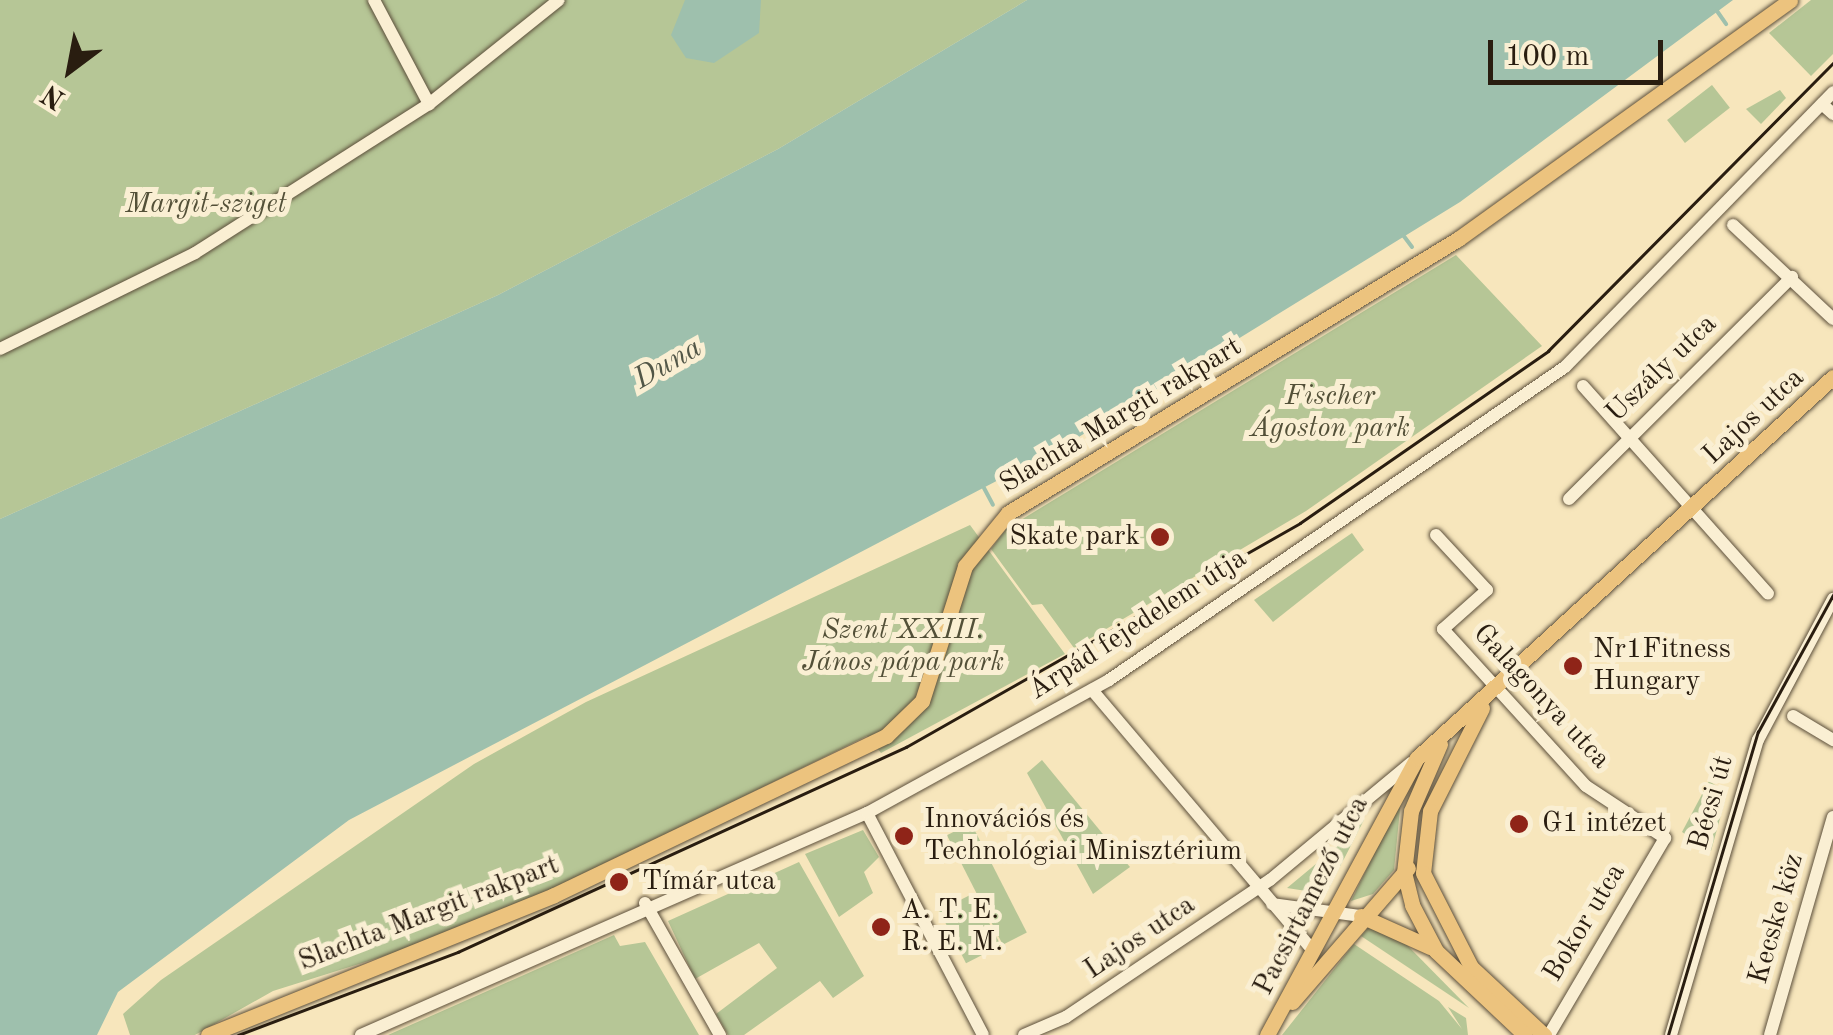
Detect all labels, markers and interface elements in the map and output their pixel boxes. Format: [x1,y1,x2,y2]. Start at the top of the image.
north arrow [20,20,120,120]
scale bar [1493,20,1668,82]
text: 100 m [1505,42,1589,72]
text: N [38,78,71,113]
park label: Margit-sziget [125,188,287,222]
street label: Uszály utca [1600,308,1724,430]
water label: Duna [627,330,709,398]
street label: Slachta Margit rakpart [994,330,1248,502]
street label: Lajos utca [1696,362,1812,472]
park label: Fischer Ágoston park [1250,380,1410,446]
place label: Skate park [1009,520,1140,554]
marker: Skate park [1149,526,1171,548]
street label: Árpád fejedelem útja [1023,542,1253,708]
park label: Szent XXIII. János pápa park [802,614,1004,680]
street label: Galagonya utca [1465,618,1617,776]
place label: Nr1Fitness Hungary [1593,633,1731,699]
marker: Nr1Fitness Hungary [1562,655,1584,677]
street label: Bécsi út [1683,752,1741,854]
street label: Pacsirtamező utca [1247,791,1377,1001]
place label: Innovációs és Technológiai Minisztérium [924,803,1242,869]
place label: G1 intézet [1542,807,1667,841]
marker: G1 intézet [1506,811,1532,837]
marker: Innovációs és Technológiai Minisztérium [893,825,915,847]
street label: Slachta Margit rakpart [294,849,564,979]
street label: Kecske köz [1742,850,1812,988]
street label: Bokor utca [1537,858,1633,988]
place label: Tímár utca [642,865,776,899]
marker: Tímár utca [606,869,632,895]
street label: Lajos utca [1078,889,1202,987]
place label: A. T. E. R. E. M. [901,894,1003,960]
marker: A. T. E. R. E. M. [870,916,892,938]

